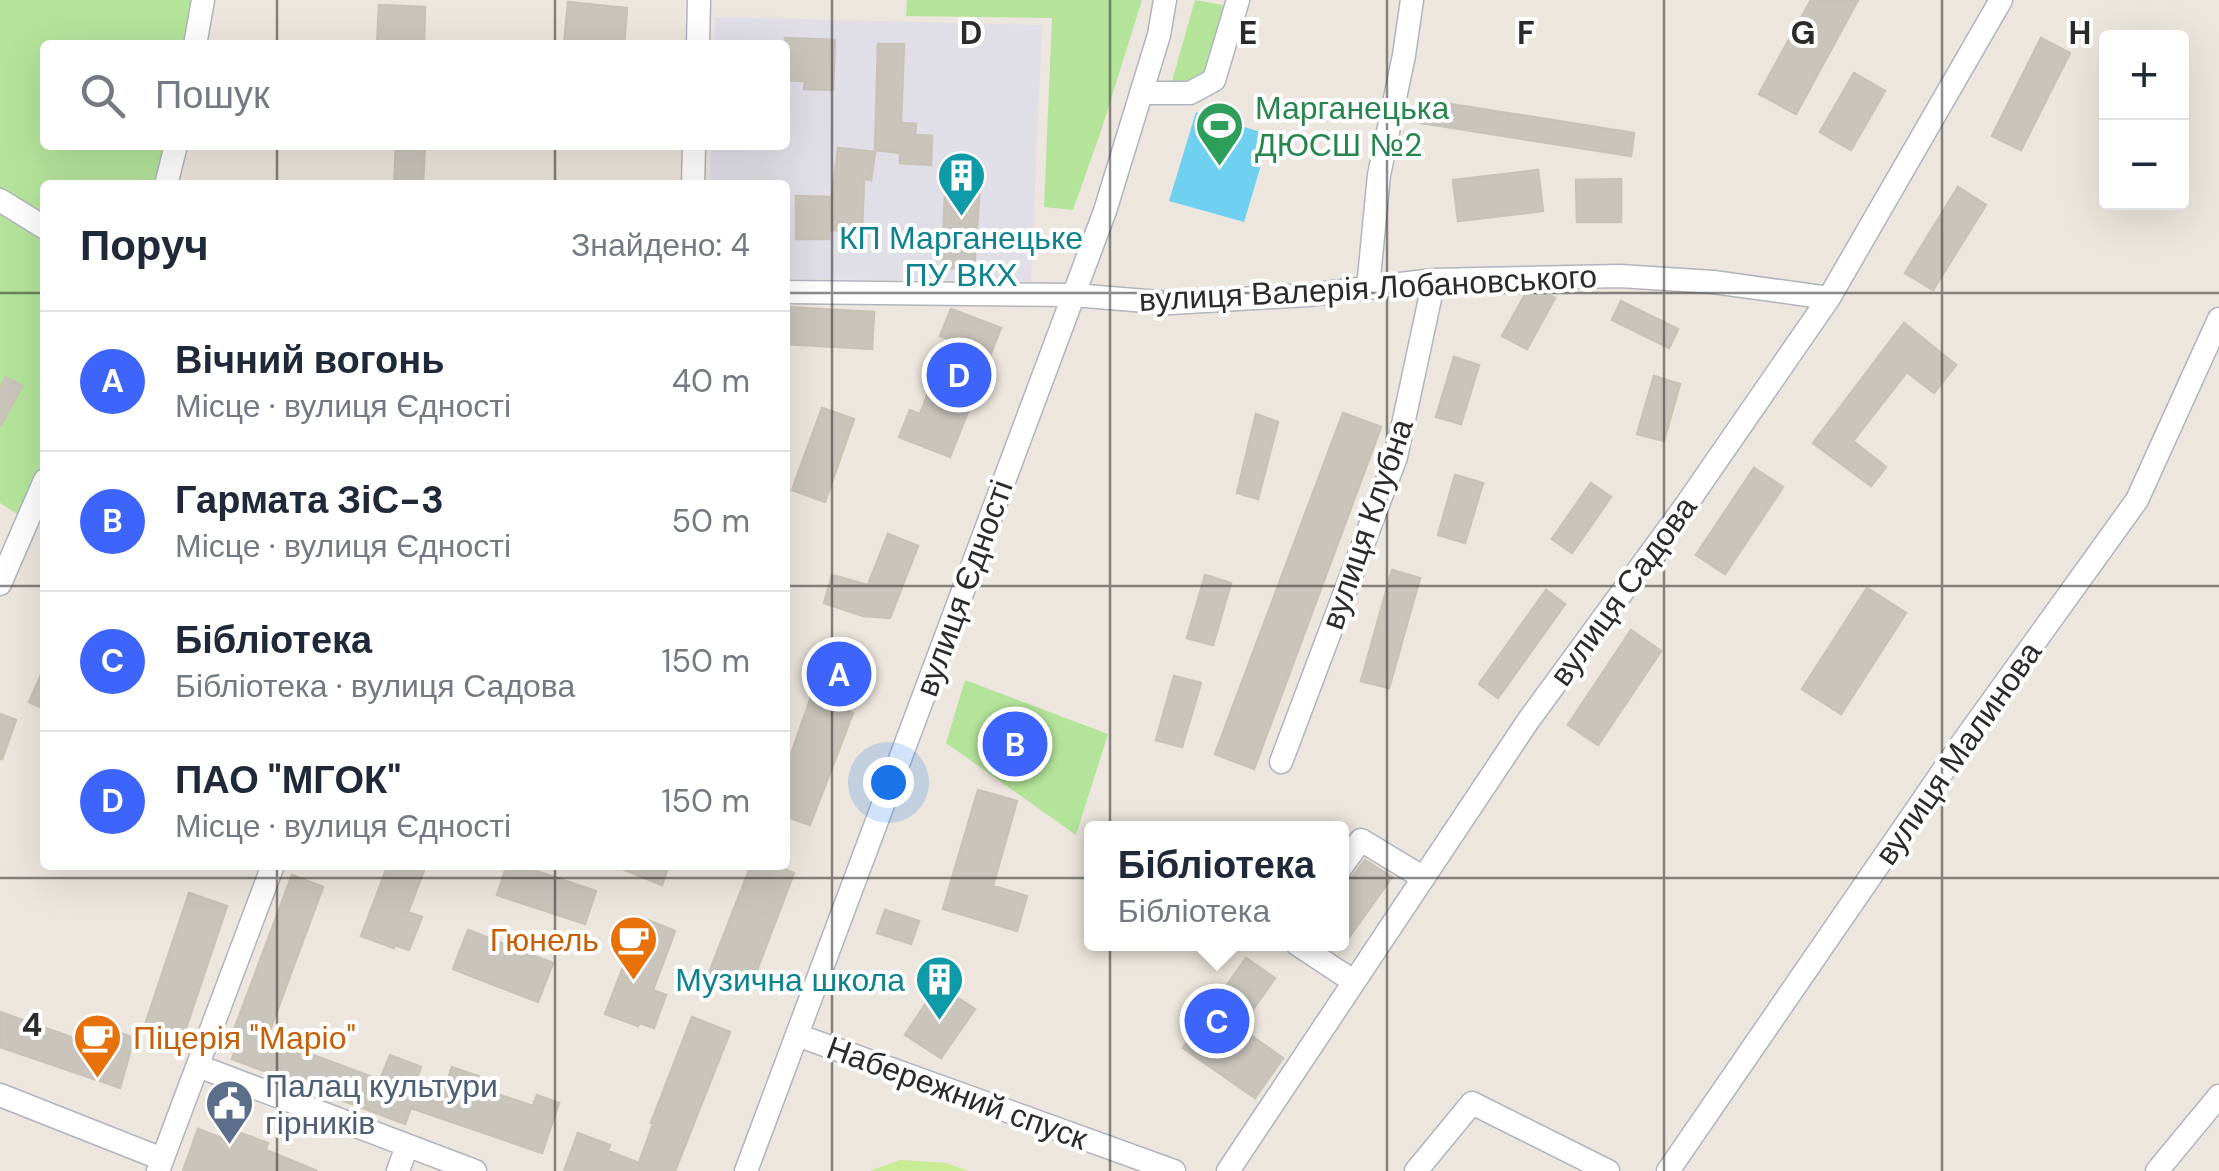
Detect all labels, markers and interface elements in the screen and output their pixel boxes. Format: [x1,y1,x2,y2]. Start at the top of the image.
text: D [960,12,982,54]
text: E [1239,12,1257,54]
text: F [1517,12,1535,54]
text: G [1791,12,1815,54]
text: H [2069,12,2091,54]
map controls [2099,30,2189,210]
button: + [2099,30,2189,120]
search box [40,40,790,150]
icon: search [75,68,130,123]
text: Пошук [155,70,270,120]
place label: Марганецька ДЮСШ №2 [1255,87,1450,166]
sports icon: Марганецька ДЮСШ №2 [1194,100,1246,168]
button: − [2099,120,2189,210]
building icon: КП Марганецьке ПУ ВКХ [935,150,987,218]
place label: КП Марганецьке ПУ ВКХ [839,217,1083,296]
text: Поруч [80,218,209,273]
text: Знайдено: 4 [571,224,750,266]
street label: вулиця Валерія Лобановського [1138,255,1598,321]
text: Вічний вогонь [175,335,445,385]
pin: D [926,338,992,412]
text: A [101,360,124,402]
text: 40 m [672,360,750,402]
text: Місце · вулиця Єдності [175,385,511,427]
street label: вулиця Клубна [1311,413,1423,635]
street label: вулиця Єдності [905,474,1023,702]
text: Гармата ЗіС-3 [175,475,444,525]
street label: вулиця Садова [1540,488,1706,694]
text: B [102,500,123,542]
text: 50 m [672,500,750,542]
text: Місце · вулиця Єдності [175,525,511,567]
text: Бібліотека [175,615,372,665]
street label: вулиця Малинова [1865,633,2051,873]
pin: A [806,636,872,712]
text: C [101,640,124,682]
text: 150 m [662,640,750,682]
text: Бібліотека · вулиця Садова [175,665,575,707]
pin: B [982,706,1048,782]
text: ПАО "МГОК" [175,755,401,805]
your location [863,757,914,808]
text: D [101,780,124,822]
text: 150 m [662,780,750,822]
text: Місце · вулиця Єдності [175,805,511,847]
popup [1084,821,1349,951]
text: Бібліотека [1118,840,1315,890]
text: Бібліотека [1118,890,1270,932]
cafe icon: Гюнель [608,914,660,982]
place label: Гюнель [490,919,599,961]
building icon: Музична школа [914,954,966,1022]
place label: Музична школа [675,959,905,1001]
pin: C [1184,984,1250,1058]
text: 4 [22,1004,42,1046]
cafe icon: Піцерія "Маріо" [72,1012,124,1080]
place label: Піцерія "Маріо" [133,1017,356,1059]
street label: Набережний спуск [821,1026,1094,1160]
place label: Палац культури гірників [265,1065,498,1144]
public building icon: Палац культури гірників [204,1078,256,1146]

